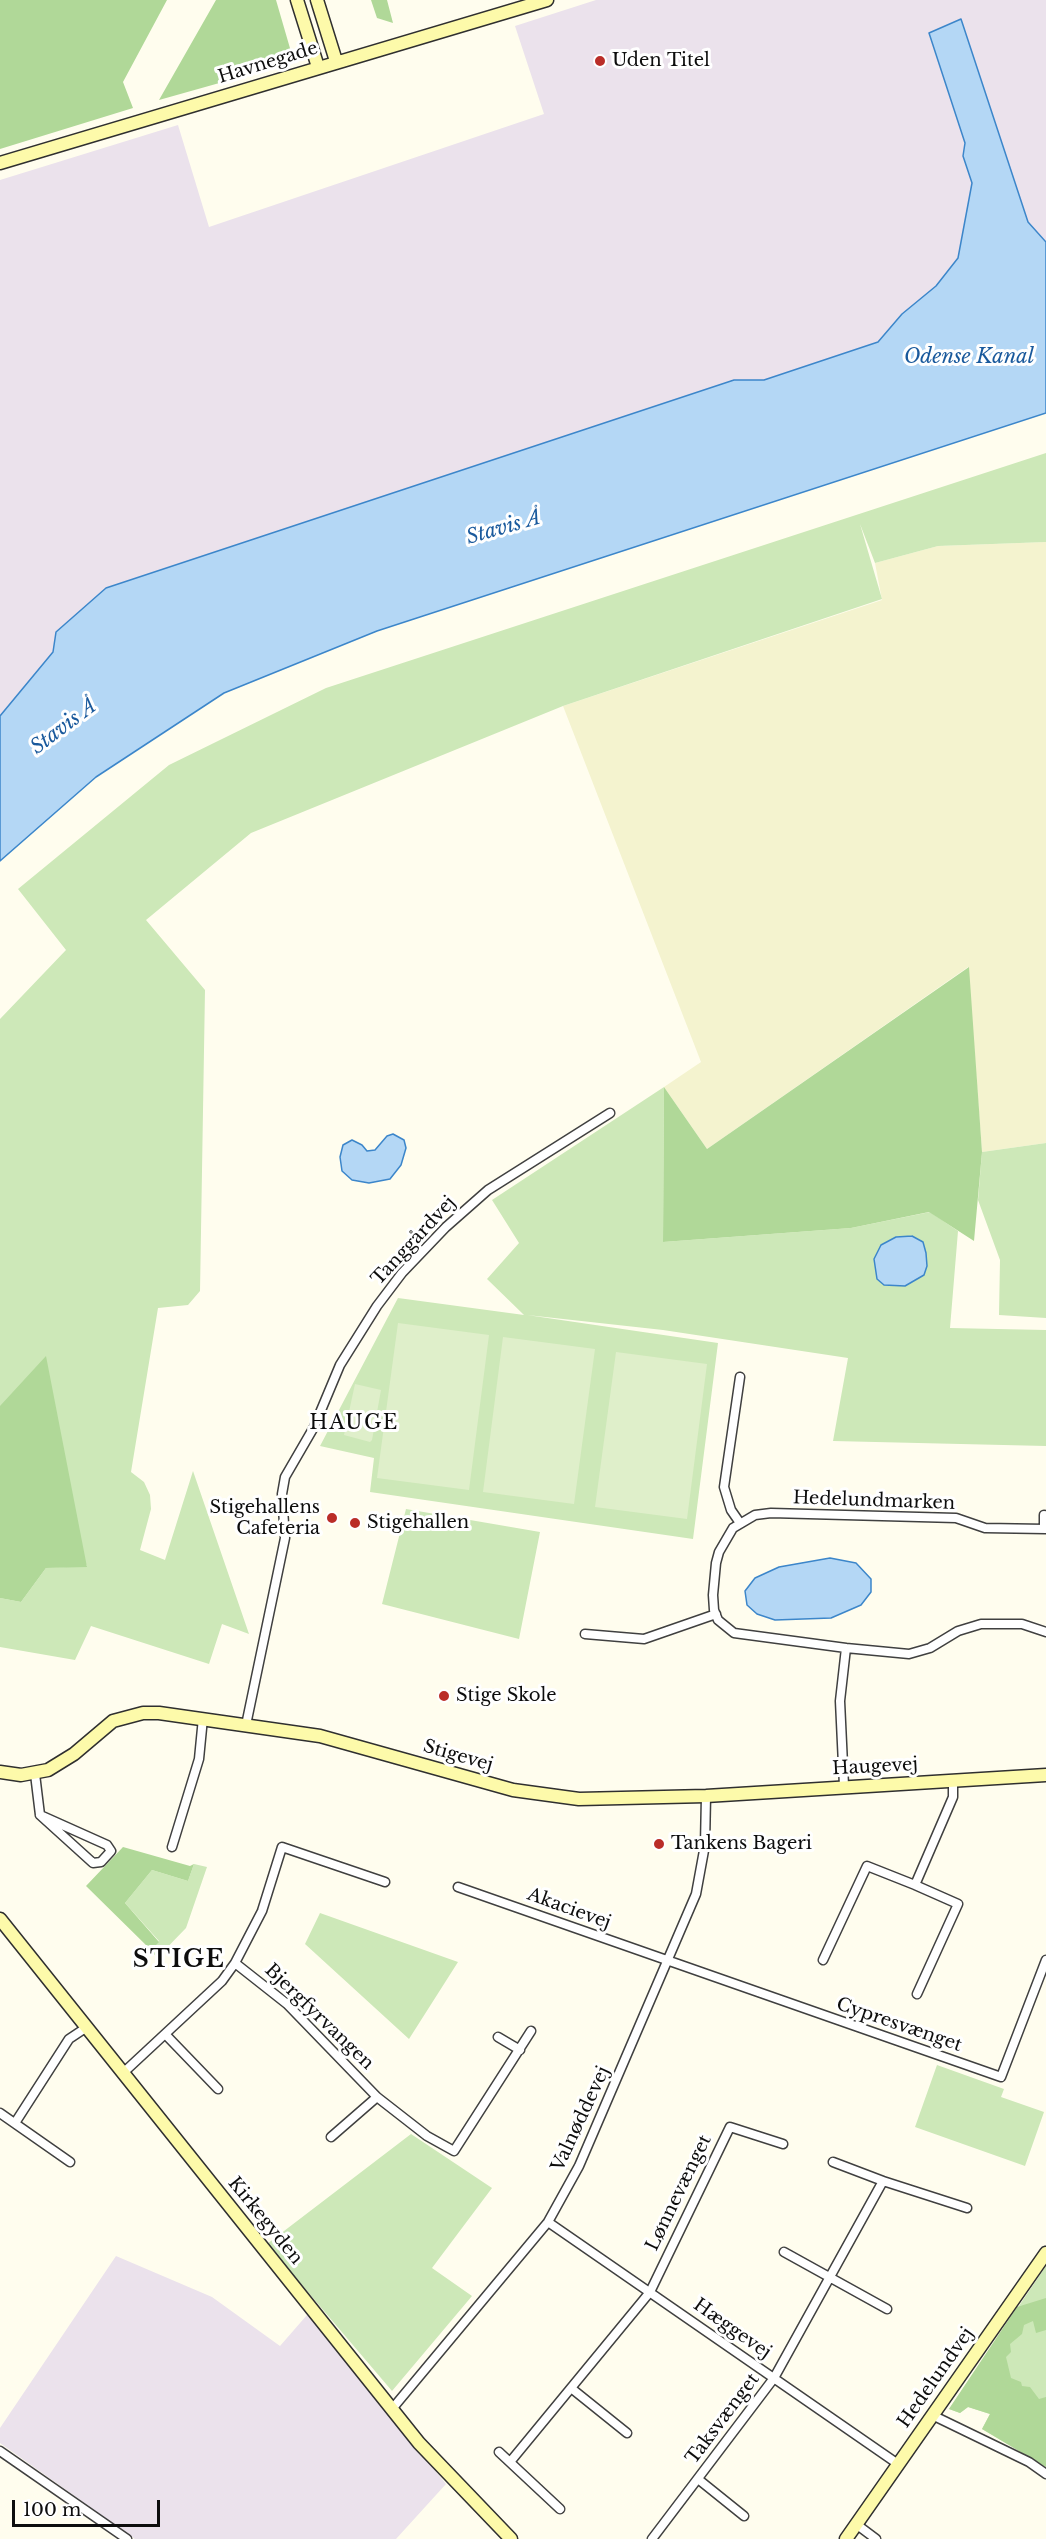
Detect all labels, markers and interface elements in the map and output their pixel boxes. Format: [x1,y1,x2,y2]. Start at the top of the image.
street label: Havnegade [216,38,320,88]
place label: Uden Titel [612,50,710,72]
marker: Uden Titel [593,54,607,68]
water label: Odense Kanal [904,345,1034,369]
water label: Stavis Å [464,506,544,550]
water label: Stavis Å [26,694,102,760]
street label: Tanggårdvej [367,1192,461,1290]
district label: HAUGE [309,1411,399,1435]
street label: Hedelundmarken [792,1487,956,1515]
place label: Stigehallens Cafeteria [210,1497,320,1540]
marker: Stigehallens Cafeteria [325,1511,339,1525]
place label: Stigehallen [367,1512,469,1534]
marker: Stigehallen [348,1516,362,1530]
place label: Stige Skole [456,1685,557,1707]
marker: Stige Skole [437,1689,451,1703]
street label: Stigevej [421,1736,495,1776]
street label: Haugevej [832,1754,918,1780]
place label: Tankens Bageri [671,1833,812,1855]
marker: Tankens Bageri [652,1837,666,1851]
street label: Akacievej [524,1884,614,1934]
district label: STIGE [133,1946,225,1974]
street label: Bjergfyrvangen [260,1960,378,2074]
street label: Cypresvænget [833,1993,965,2057]
street label: Valnøddevej [547,2063,615,2175]
street label: Lønnevænget [642,2132,716,2254]
street label: Kirkegyden [223,2173,307,2269]
street label: Hæggevej [689,2294,775,2364]
street label: Hedelundvej [893,2324,979,2432]
street label: Taksvænget [682,2369,764,2469]
scale bar [15,2488,164,2526]
text: 100 m [23,2499,81,2521]

